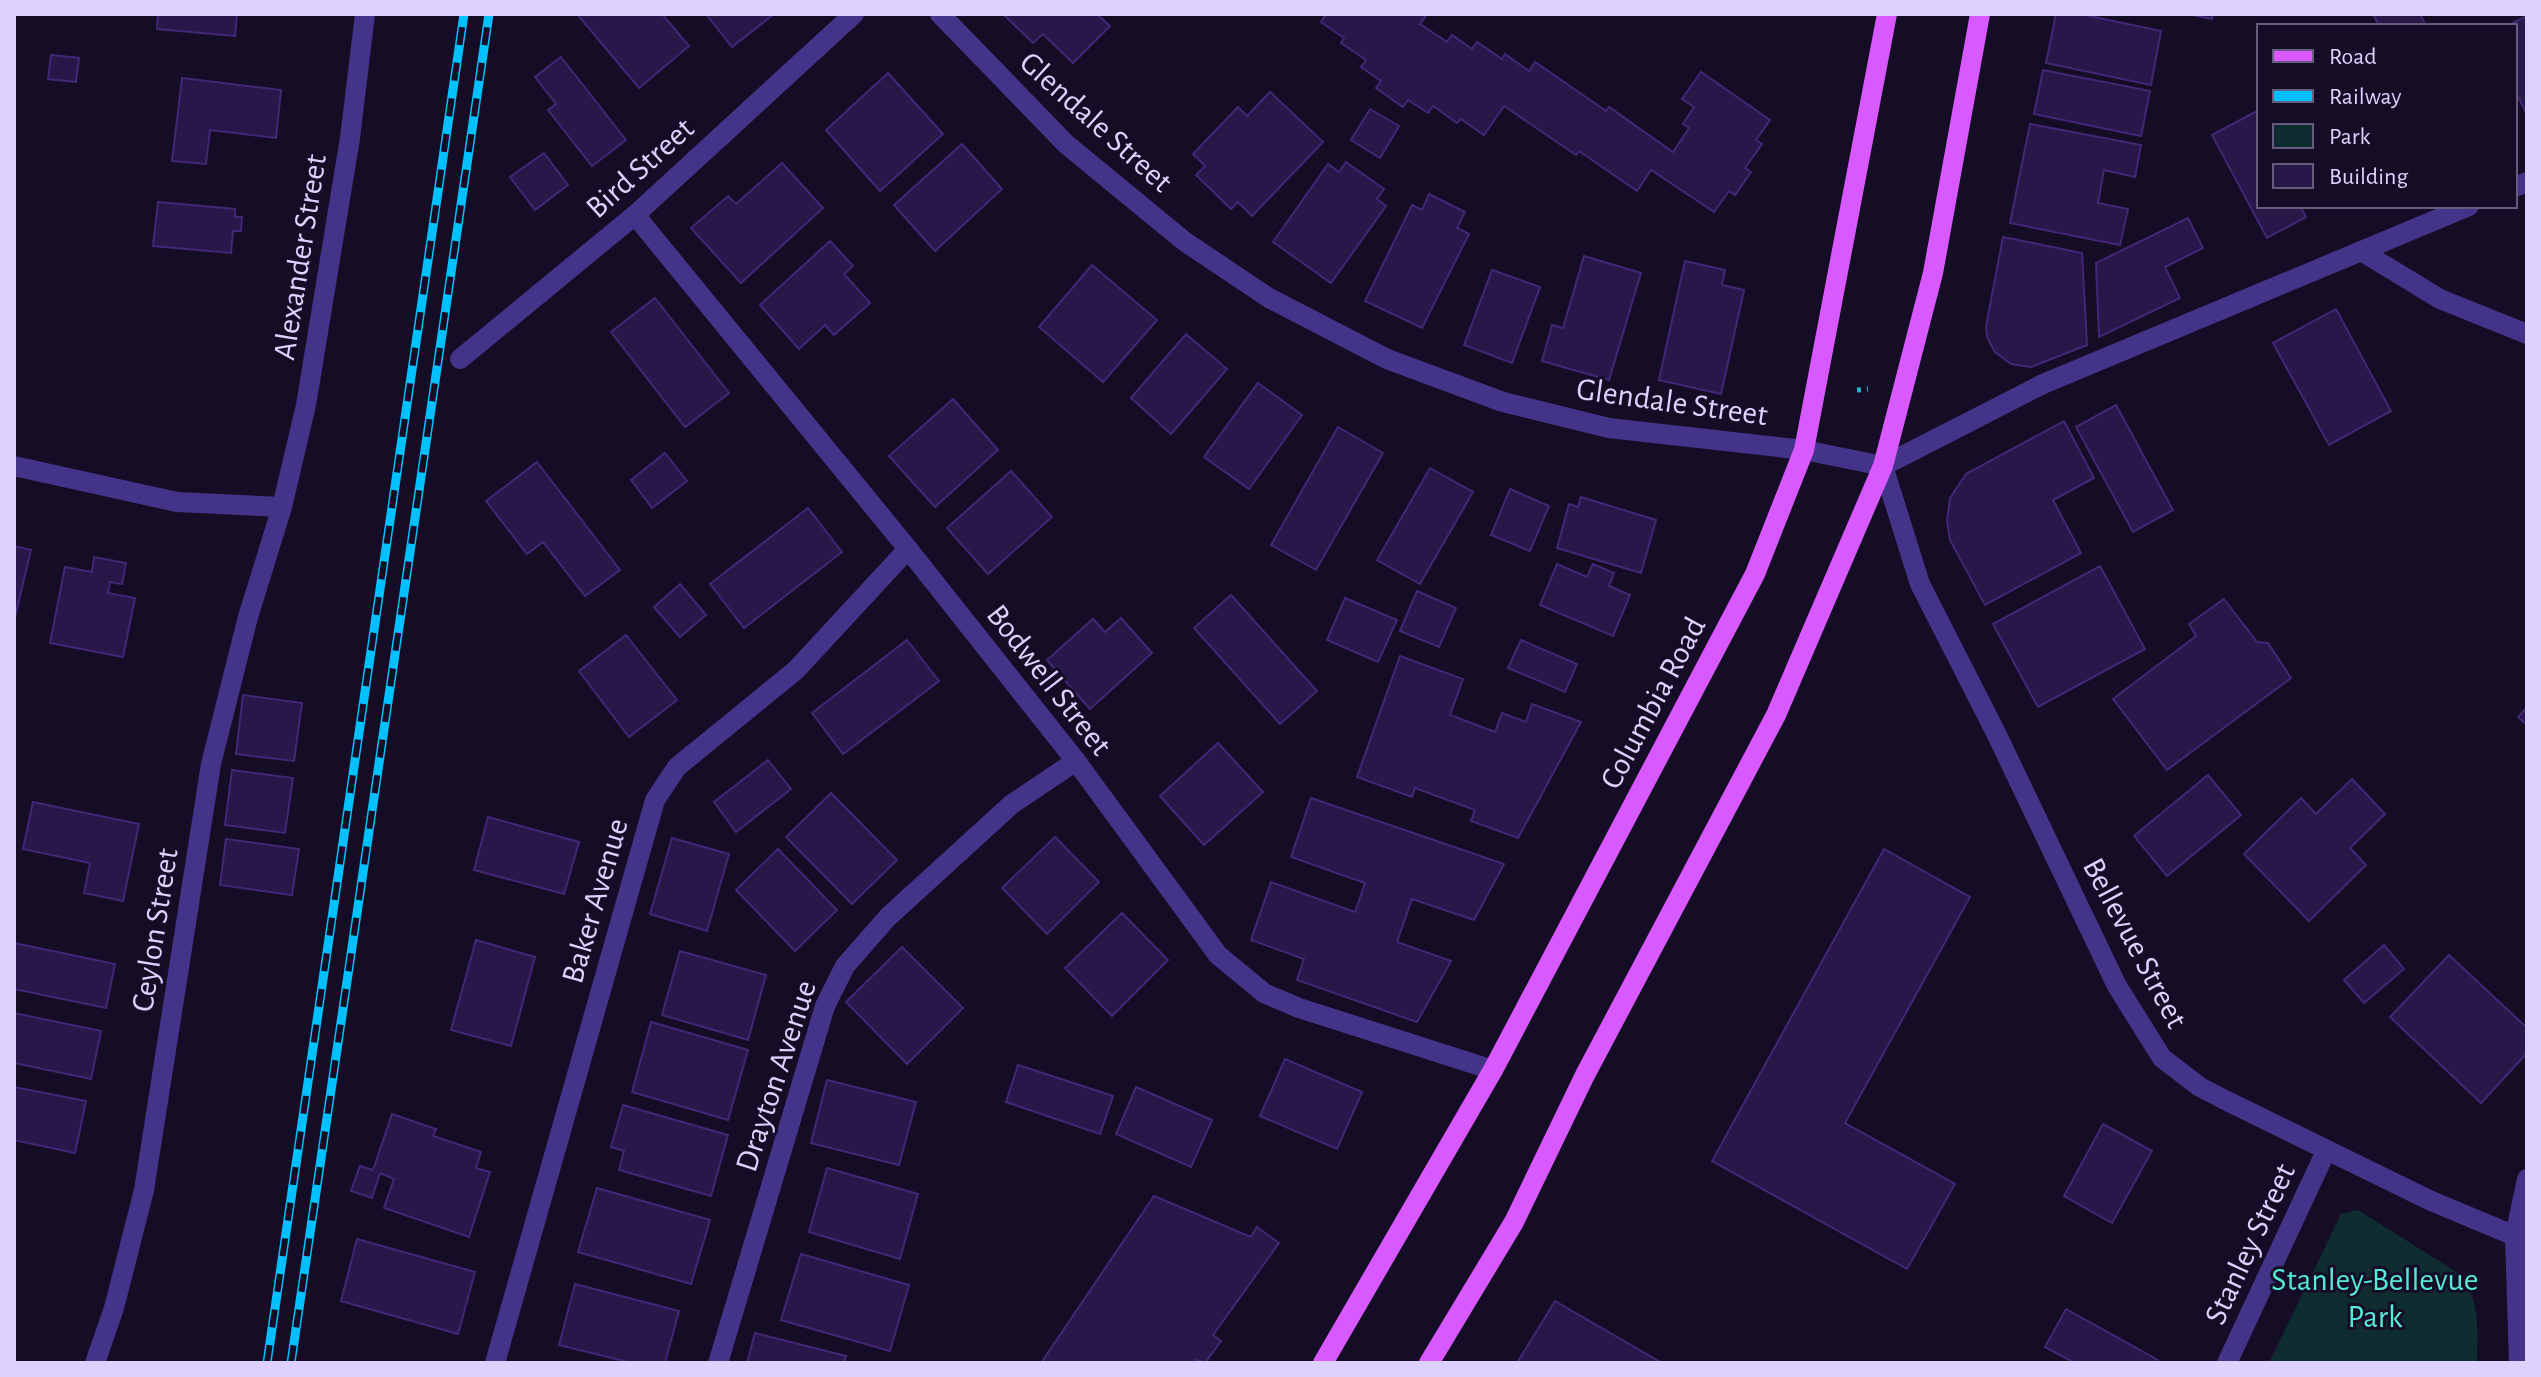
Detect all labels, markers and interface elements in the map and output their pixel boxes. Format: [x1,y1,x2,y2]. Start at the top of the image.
legend [2257,24,2517,208]
text: Road [2329,45,2377,69]
street label: Glendale Street [1014,46,1178,198]
text: Railway [2329,85,2401,109]
street label: Bird Street [580,112,700,224]
text: Park [2329,125,2370,149]
street label: Alexander Street [268,152,332,362]
text: Building [2329,165,2408,189]
street label: Glendale Street [1574,373,1770,431]
street label: Bodwell Street [981,599,1117,761]
street label: Columbia Road [1594,612,1712,794]
street label: Baker Avenue [556,815,634,987]
street label: Ceylon Street [126,846,184,1014]
street label: Bellevue Street [2077,853,2193,1033]
street label: Drayton Avenue [730,976,822,1176]
street label: Stanley Street [2199,1159,2301,1329]
park label: Stanley-Bellevue Park [2271,1264,2479,1333]

